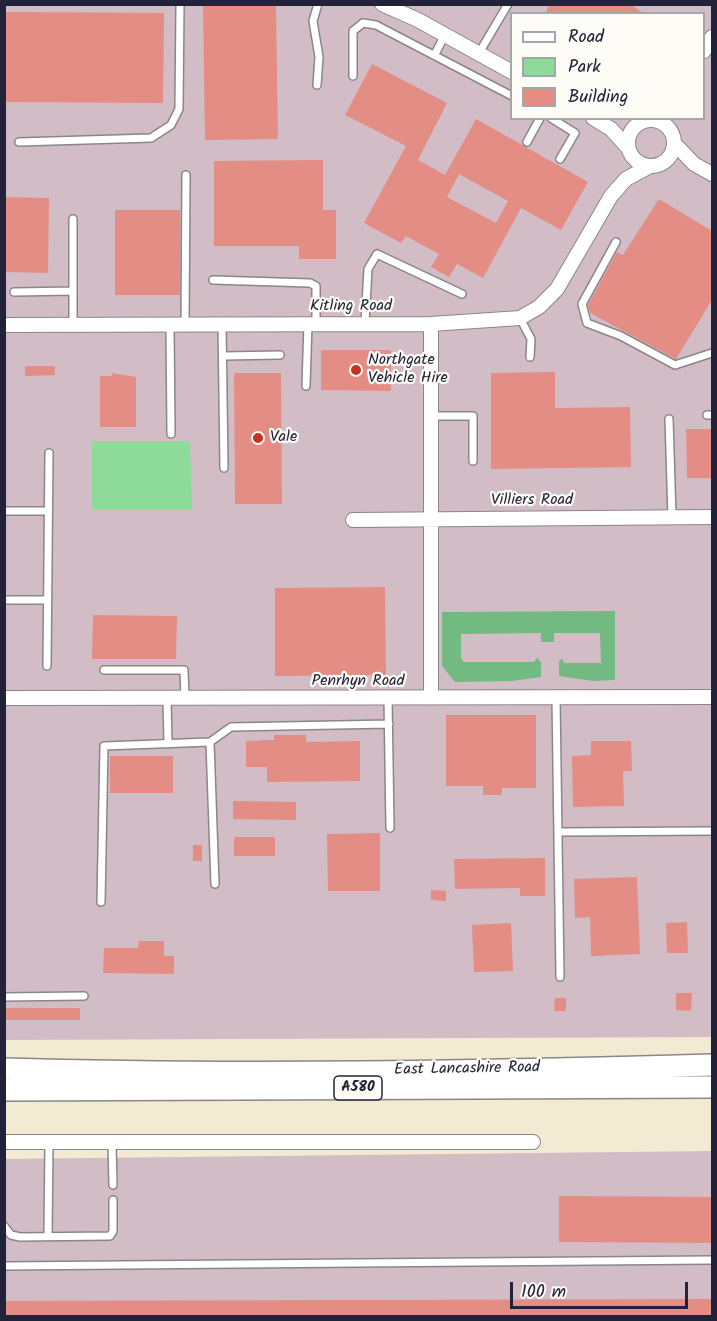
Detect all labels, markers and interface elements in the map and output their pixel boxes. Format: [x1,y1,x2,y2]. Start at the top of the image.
legend [510,12,705,120]
text: Road [568,23,604,52]
text: Park [568,53,601,82]
text: Building [568,83,628,112]
street label: Kitling Road [310,297,392,317]
place label: Northgate Vehicle Hire [368,351,448,389]
marker: Northgate Vehicle Hire [349,363,363,377]
place label: Vale [270,428,297,448]
marker: Vale [251,431,265,445]
street label: Villiers Road [491,491,573,511]
street label: Penrhyn Road [312,672,404,692]
street label: East Lancashire Road [394,1059,540,1081]
road number: A580 [334,1076,382,1100]
scale bar [513,1270,692,1308]
text: 100 m [521,1278,566,1307]

